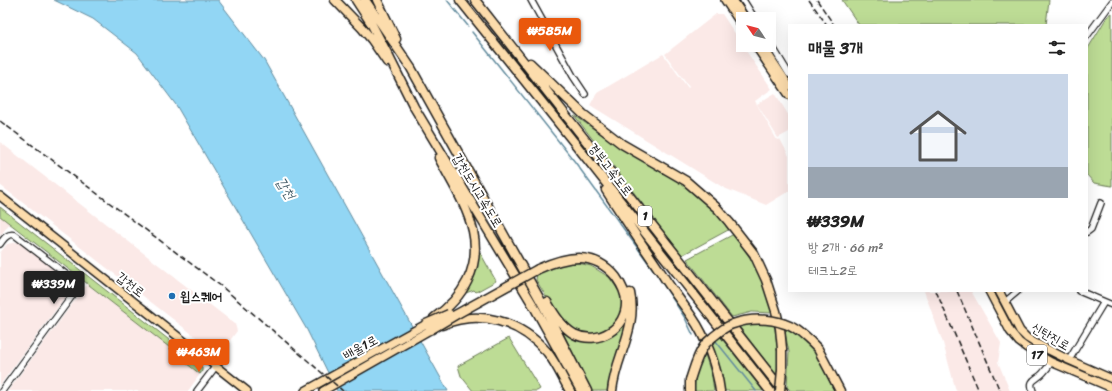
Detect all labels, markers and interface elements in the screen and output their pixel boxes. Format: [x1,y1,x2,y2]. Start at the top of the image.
north arrow [736,12,776,52]
map controls [736,12,776,52]
pin: ₩585M [522,18,578,52]
text: ₩585M [528,19,572,42]
text: 매물 3개 [808,33,863,63]
icon: filters [1046,37,1068,59]
icon: home [902,100,974,172]
street label: 경부고속도로 [582,137,639,201]
street label: 갑천도시고속도로 [446,148,509,232]
water label: 갑천 [269,172,303,206]
road number: 1 [638,206,652,226]
text: ₩339M [808,206,864,236]
text: 방 2개 · 66 m² [808,236,883,259]
text: 테크노2로 [808,259,857,282]
street label: 갑천로 [111,266,150,303]
pin: ₩339M [26,271,82,305]
text: ₩339M [33,272,75,295]
place label: 윕스퀘어 [180,285,222,308]
marker: 윕스퀘어 [167,291,177,301]
street label: 신탄진로 [1027,316,1075,357]
street label: 배울1로 [339,328,382,366]
pin: ₩463M [171,339,227,373]
text: ₩463M [177,340,221,363]
road number: 17 [1027,345,1047,365]

